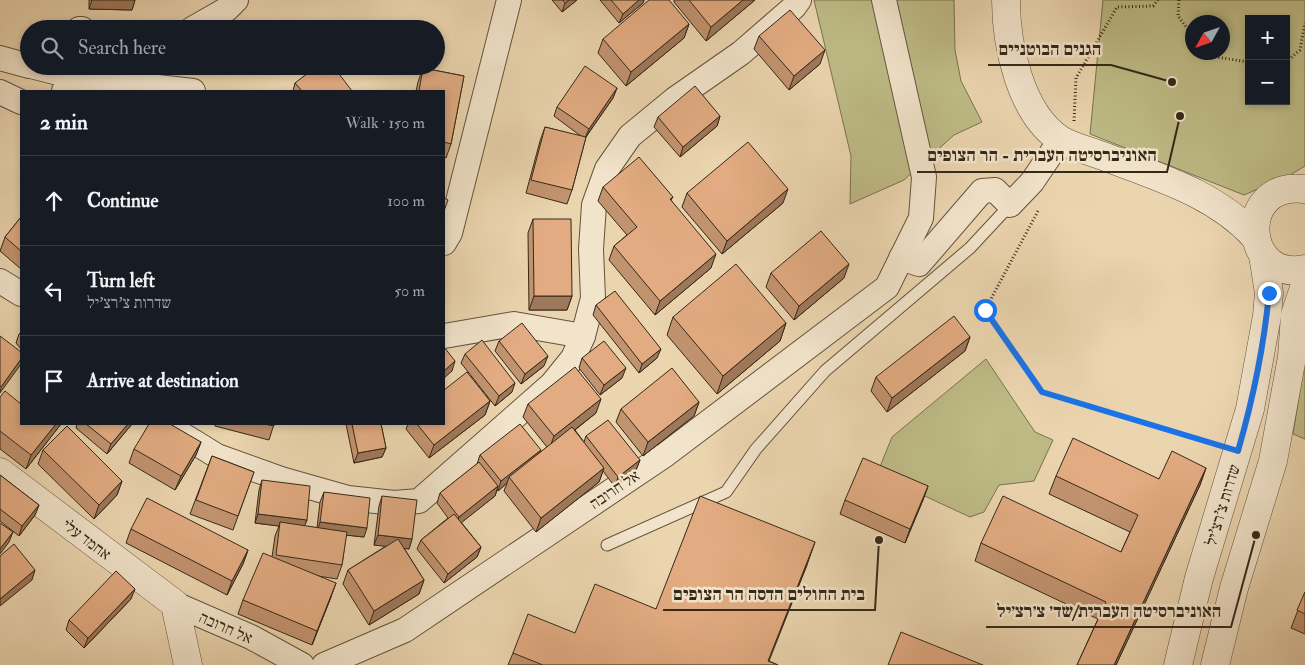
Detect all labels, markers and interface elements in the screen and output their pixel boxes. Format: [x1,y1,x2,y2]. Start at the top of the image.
north arrow [1185,15,1230,60]
map controls [1245,15,1290,105]
button: + [1245,15,1290,60]
search box [20,20,445,75]
callout: הגנים הבוטניים [988,32,1111,65]
icon: search [38,34,66,62]
text: Search here [78,36,166,60]
text: הגנים הבוטניים [999,38,1101,61]
button: − [1245,60,1290,105]
text: 2 min [40,109,88,136]
text: Walk · 150 m [345,113,425,133]
callout: האוניברסיטה העברית - הר הצופים [917,139,1167,172]
text: האוניברסיטה העברית - הר הצופים [927,144,1157,167]
icon: ahead [40,187,68,215]
text: Continue [87,189,158,213]
text: 100 m [387,191,425,211]
text: Turn left [87,269,155,293]
icon: left [40,277,68,305]
text: 50 m [394,281,425,301]
route end [1258,282,1281,305]
text: שדרות צ'רצ'יל [87,293,171,313]
route start [974,299,997,322]
icon: arrive [40,367,68,395]
text: Arrive at destination [87,369,239,393]
street label: שדרות צ'רצ'יל [1201,462,1245,549]
street label: אל חרובה [586,466,644,514]
street label: אחמד עלי [58,515,115,565]
callout: בית החולים הדסה הר הצופים [663,577,875,610]
text: בית החולים הדסה הר הצופים [673,583,865,606]
callout: האוניברסיטה העברית/שד׳ צ׳רצ׳יל [986,594,1231,627]
text: האוניברסיטה העברית/שד׳ צ׳רצ׳יל [997,600,1221,623]
street label: אל חרובה [196,607,256,649]

